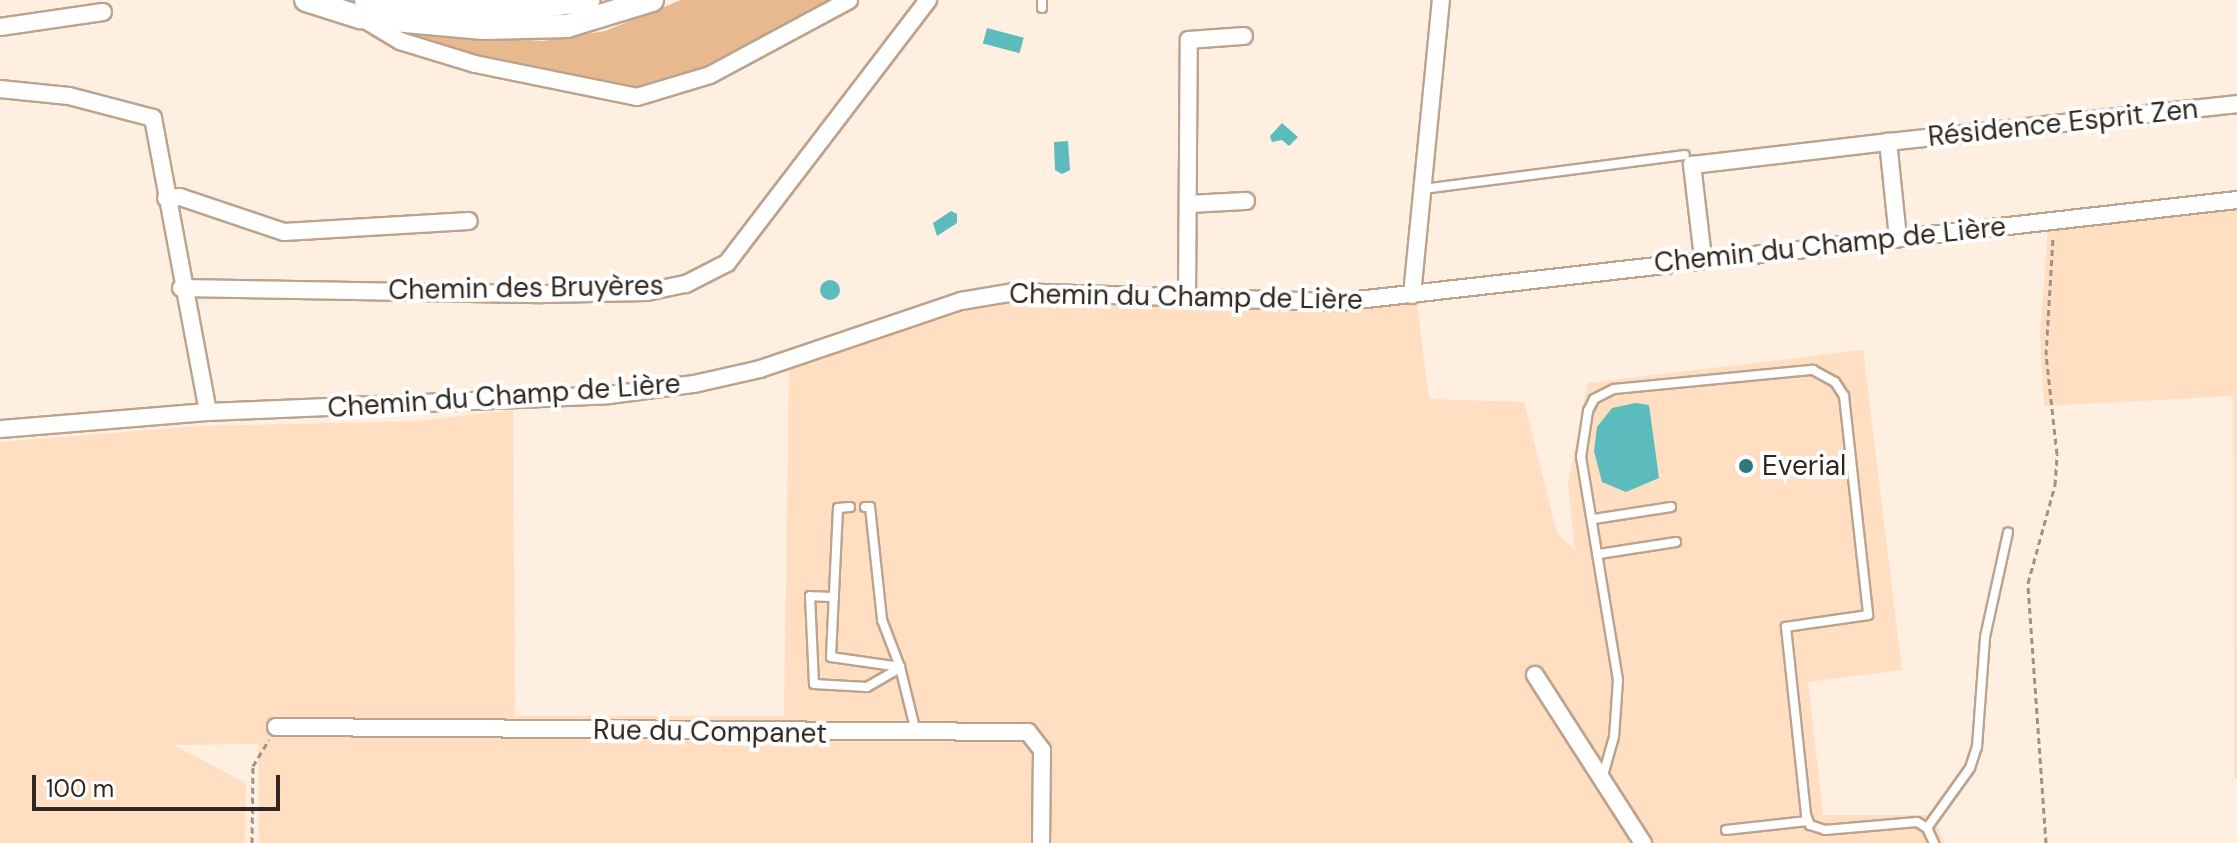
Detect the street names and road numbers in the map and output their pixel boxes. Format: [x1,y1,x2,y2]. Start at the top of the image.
street label: Résidence Esprit Zen [1926,92,2200,154]
street label: Chemin du Champ de Lière [1652,210,2008,280]
street label: Chemin des Bruyères [388,269,664,307]
street label: Chemin du Champ de Lière [1009,277,1363,317]
street label: Chemin du Champ de Lière [326,367,682,425]
street label: Rue du Companet [593,713,827,751]

